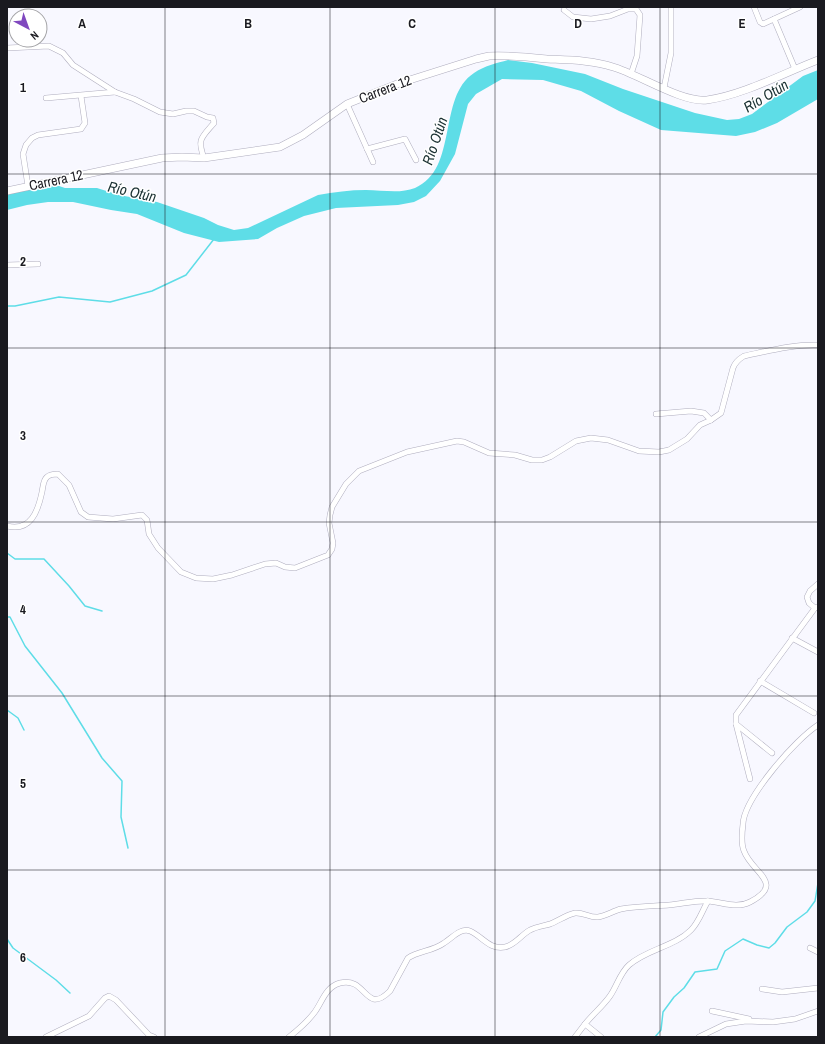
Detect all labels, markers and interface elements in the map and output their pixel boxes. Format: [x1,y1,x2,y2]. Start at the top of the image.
north arrow [8,8,48,48]
text: A [78,15,86,32]
text: B [244,15,252,32]
text: C [408,15,416,32]
text: D [574,15,582,32]
text: E [738,15,746,32]
text: N [28,28,42,43]
street label: Carrera 12 [356,71,414,107]
water label: Río Otún [739,74,792,117]
text: 1 [20,79,26,96]
water label: Río Otún [417,114,453,168]
street label: Carrera 12 [27,165,85,195]
water label: Río Otún [106,176,159,207]
text: 2 [20,253,26,270]
text: 3 [20,427,26,444]
text: 4 [20,601,26,618]
text: 5 [20,775,26,792]
text: 6 [20,949,26,966]

